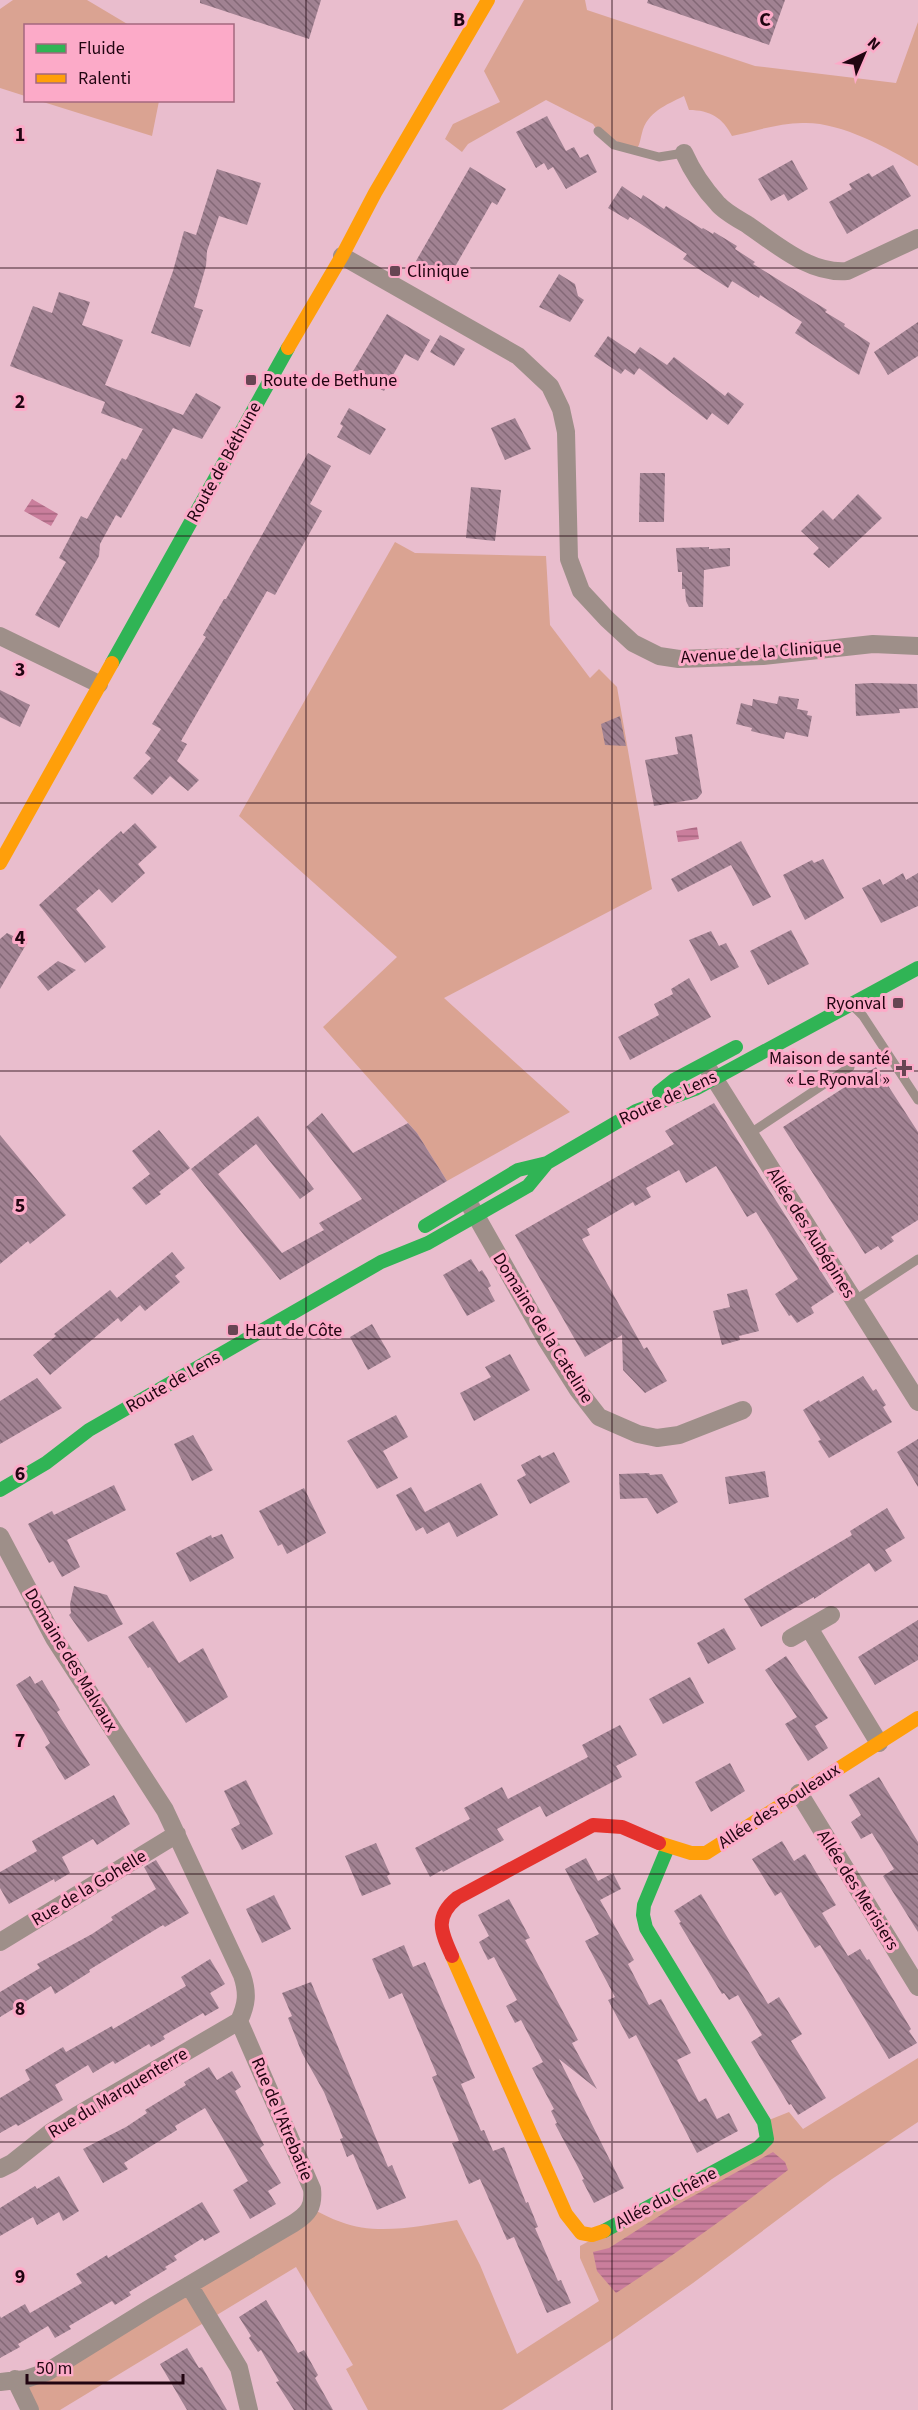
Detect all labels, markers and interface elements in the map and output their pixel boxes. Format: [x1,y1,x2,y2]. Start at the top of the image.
text: B [453,6,465,34]
text: C [759,6,771,34]
legend [24,24,234,102]
north arrow [834,24,894,84]
text: N [862,32,885,56]
text: Fluide [78,36,125,61]
text: Ralenti [78,66,131,91]
text: 1 [15,121,25,149]
place label: Clinique [407,259,469,284]
marker: Clinique [388,264,402,278]
place label: Route de Bethune [263,368,397,393]
marker: Route de Bethune [244,373,258,387]
text: 2 [15,388,25,416]
street label: Route de Béthune [181,397,268,527]
street label: Avenue de la Clinique [680,634,842,670]
text: 3 [15,656,25,684]
text: 4 [15,924,26,952]
place label: Ryonval [826,991,886,1016]
marker: Ryonval [891,996,905,1010]
place label: Maison de santé « Le Ryonval » [769,1046,890,1092]
marker: Maison de santé « Le Ryonval » [895,1059,913,1077]
street label: Route de Lens [615,1064,721,1132]
street label: Allée des Aubépines [761,1163,861,1303]
text: 5 [15,1192,25,1220]
street label: Domaine de la Cateline [487,1248,599,1408]
place label: Haut de Côte [245,1318,342,1343]
marker: Haut de Côte [226,1323,240,1337]
street label: Route de Lens [121,1345,225,1419]
text: 6 [15,1460,25,1488]
street label: Domaine des Malvaux [18,1584,124,1736]
text: 7 [15,1727,25,1755]
street label: Allée des Bouleaux [713,1757,845,1855]
street label: Allée des Merisiers [811,1825,905,1955]
street label: Rue de la Gohelle [27,1844,151,1932]
text: 8 [15,1995,25,2023]
street label: Rue du Marquenterre [44,2041,193,2145]
street label: Rue de l'Atrebatie [245,2053,319,2185]
street label: Allée du Chêne [611,2161,721,2235]
text: 9 [15,2263,25,2291]
scale bar [27,2347,183,2385]
text: 50 m [36,2356,72,2381]

